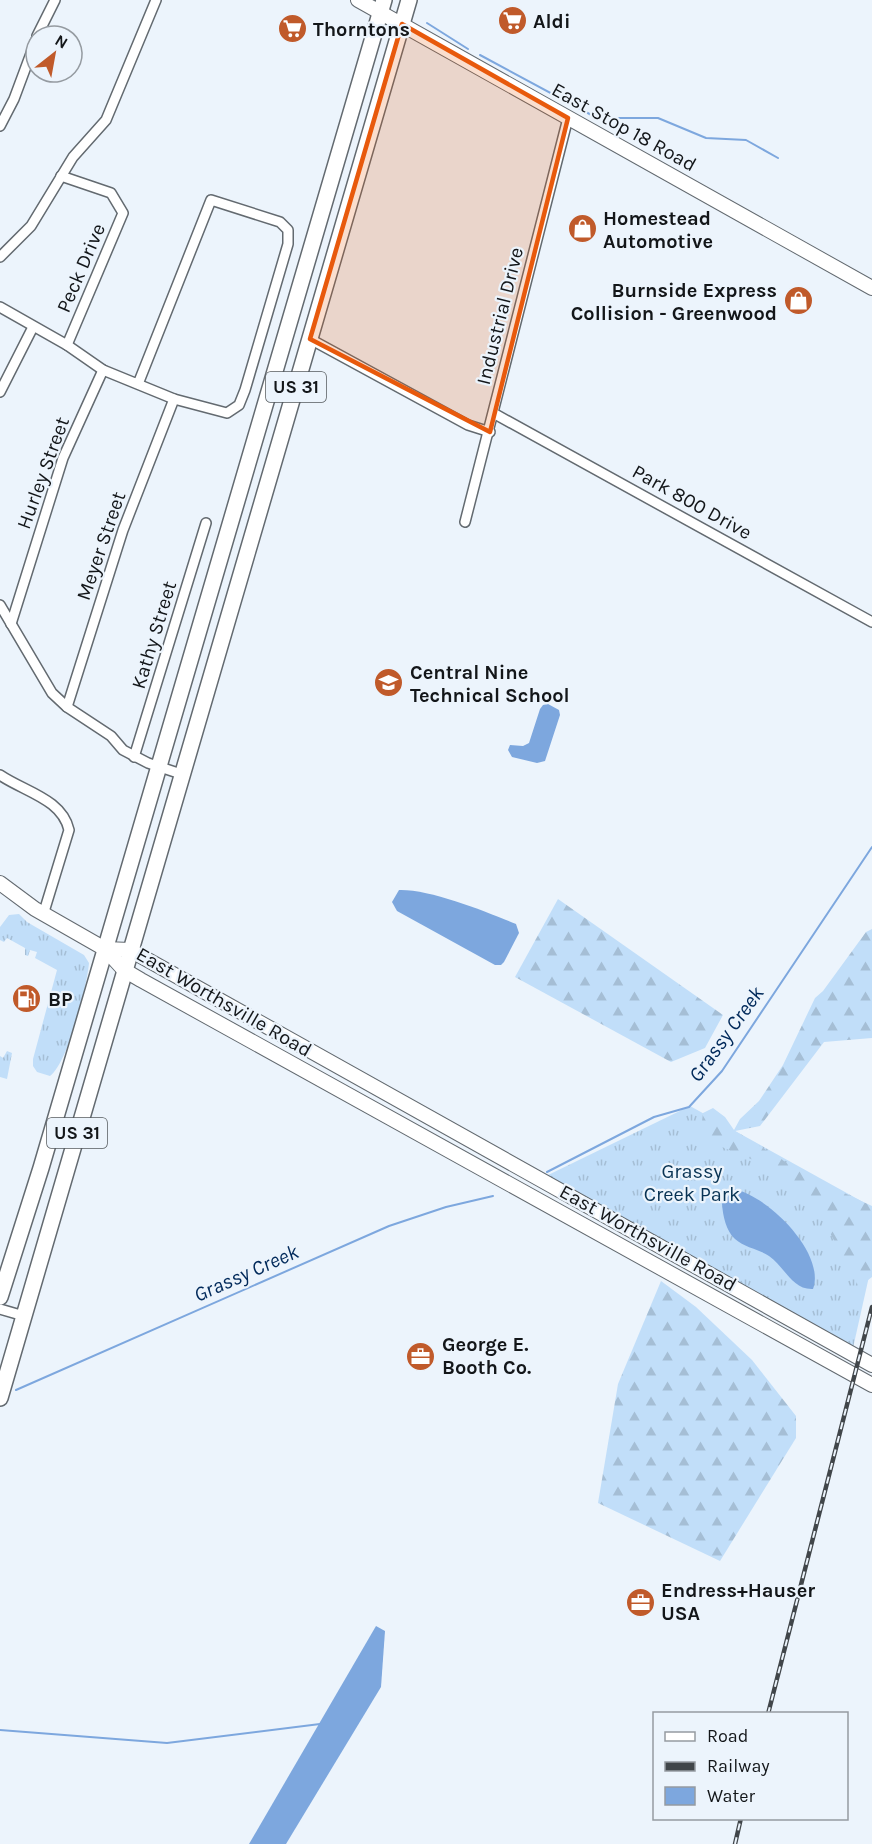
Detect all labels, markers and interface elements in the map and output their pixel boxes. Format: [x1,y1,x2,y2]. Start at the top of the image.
supermarket icon: Aldi [496,5,528,37]
place label: Aldi [533,10,570,33]
supermarket icon: Thorntons [276,13,308,45]
place label: Thorntons [313,18,410,41]
north arrow [24,24,84,84]
text: N [52,30,71,53]
street label: East Stop 18 Road [548,78,700,176]
place label: Homestead Automotive [603,207,713,253]
shop icon: Homestead Automotive [566,213,598,245]
street label: Peck Drive [52,220,110,316]
street label: Industrial Drive [472,245,528,387]
place label: Burnside Express Collision - Greenwood [571,279,777,325]
shop icon: Burnside Express Collision - Greenwood [782,285,814,317]
road number: US 31 [266,372,326,402]
street label: Hurley Street [12,413,74,532]
street label: Park 800 Drive [628,460,756,544]
street label: Meyer Street [72,488,131,603]
street label: Kathy Street [127,578,181,692]
place label: Central Nine Technical School [410,661,570,707]
school or university icon: Central Nine Technical School [373,667,405,699]
street label: East Worthsville Road [132,942,316,1062]
water label: Grassy Creek [683,981,769,1086]
fuel station icon: BP [11,983,43,1015]
place label: BP [48,988,73,1011]
road number: US 31 [47,1118,107,1148]
park label: Grassy Creek Park [644,1160,740,1206]
street label: East Worthsville Road [555,1180,741,1296]
water label: Grassy Creek [190,1239,302,1307]
place label: George E. Booth Co. [442,1333,531,1379]
office icon: George E. Booth Co. [405,1340,437,1372]
place label: Endress+Hauser USA [661,1579,815,1625]
office icon: Endress+Hauser USA [624,1586,656,1618]
legend [653,1712,848,1820]
text: Road [707,1725,748,1747]
text: Railway [707,1755,770,1777]
text: Water [707,1785,755,1807]

